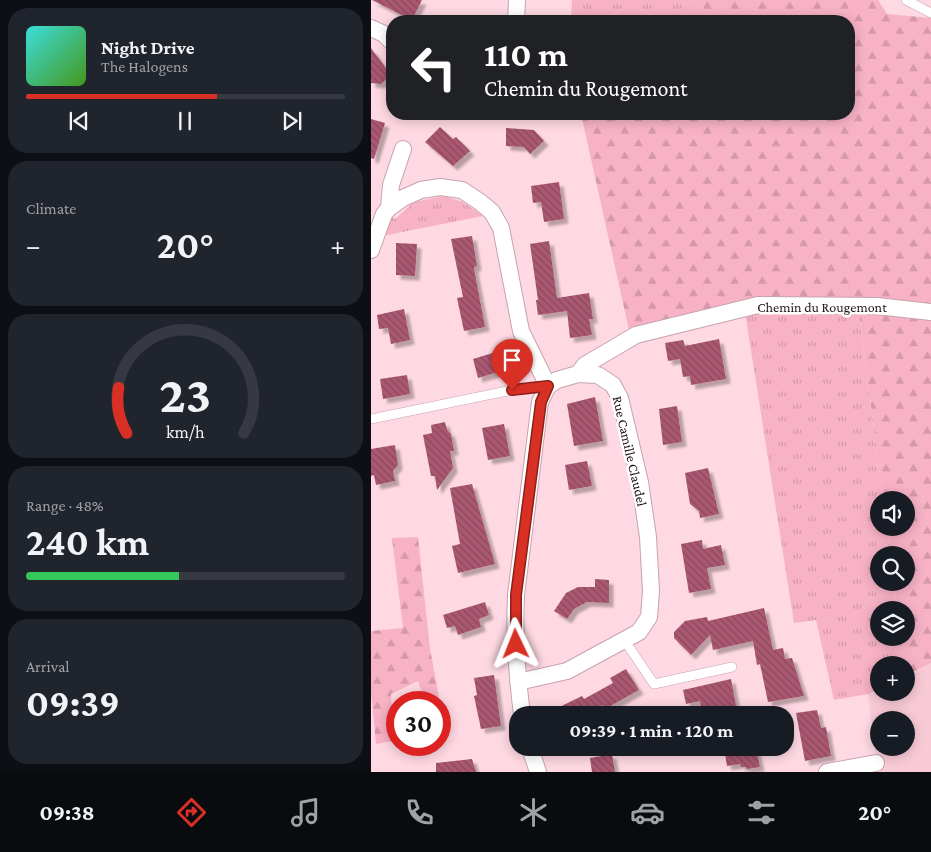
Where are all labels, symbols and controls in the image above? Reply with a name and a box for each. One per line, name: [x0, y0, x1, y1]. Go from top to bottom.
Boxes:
icon: left: [401, 35, 466, 100]
text: 110 m: [484, 35, 568, 74]
text: Night Drive: [101, 37, 194, 58]
text: The Halogens: [101, 58, 188, 75]
text: Chemin du Rougemont: [484, 76, 688, 101]
icon: previous: [65, 107, 93, 135]
icon: pause: [171, 107, 199, 135]
icon: next: [278, 107, 306, 135]
text: Climate: [26, 200, 76, 217]
text: 20°: [157, 224, 214, 266]
text: −: [26, 230, 41, 261]
text: +: [330, 230, 345, 261]
street label: Chemin du Rougemont: [757, 299, 887, 315]
pin: [491, 339, 533, 390]
icon: arrive: [498, 346, 526, 374]
text: 23: [160, 365, 211, 423]
street label: Rue Camille Claudel: [610, 394, 651, 508]
text: km/h: [166, 422, 205, 442]
map controls: [870, 491, 915, 756]
button: sound: [870, 491, 915, 536]
text: Range · 48%: [26, 497, 104, 514]
text: 240 km: [26, 521, 149, 563]
button: search: [870, 546, 915, 591]
button: layers: [870, 601, 915, 646]
position arrow: [489, 617, 541, 669]
button: +: [870, 656, 915, 701]
text: Arrival: [26, 658, 70, 675]
text: 09:39: [26, 682, 120, 724]
speed limit sign: 30: [386, 691, 451, 756]
button: −: [870, 711, 915, 756]
text: 09:39 · 1 min · 120 m: [570, 720, 733, 741]
icon: directions: [174, 795, 209, 830]
icon: music: [288, 795, 323, 830]
icon: phone: [402, 795, 437, 830]
icon: climate: [516, 795, 551, 830]
icon: car: [630, 795, 665, 830]
icon: filters: [744, 795, 779, 830]
text: 09:38: [40, 800, 95, 825]
text: 20°: [858, 800, 891, 825]

